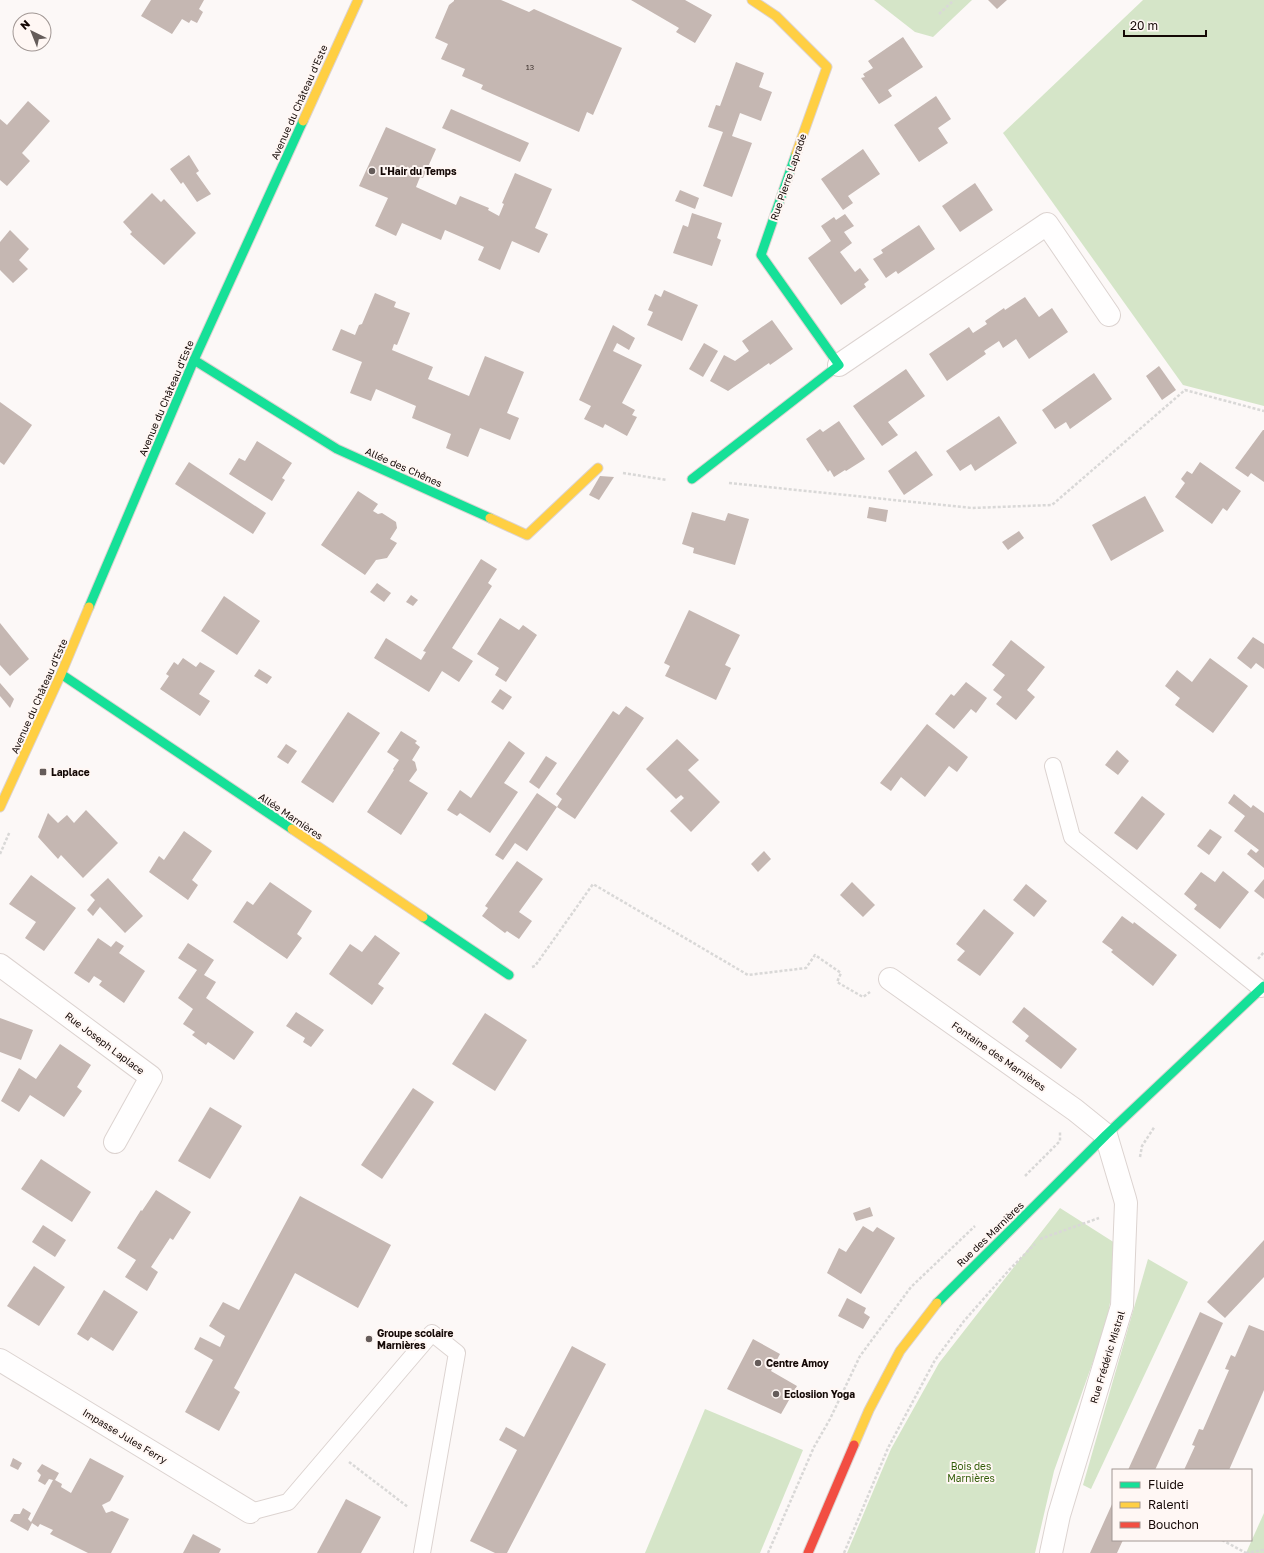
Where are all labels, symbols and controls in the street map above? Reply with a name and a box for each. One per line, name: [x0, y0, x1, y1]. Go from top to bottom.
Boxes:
north arrow: [12, 12, 52, 52]
scale bar: [1124, 12, 1206, 38]
text: N: [17, 17, 32, 32]
text: 20 m: [1130, 18, 1158, 33]
street label: Avenue du Château d'Este: [268, 42, 330, 161]
house number: 13: [526, 62, 535, 72]
street label: Rue Pierre Laprade: [768, 132, 809, 222]
place label: L'Hair du Temps: [380, 165, 457, 177]
marker: L'Hair du Temps: [367, 166, 377, 176]
street label: Avenue du Château d'Este: [136, 338, 196, 458]
street label: Allée des Chênes: [364, 445, 444, 489]
street label: Avenue du Château d'Este: [8, 636, 70, 755]
place label: Laplace: [51, 766, 90, 778]
marker: Laplace: [38, 767, 48, 777]
street label: Allée Marnières: [257, 790, 325, 842]
street label: Rue Joseph Laplace: [63, 1009, 147, 1077]
street label: Fontaine des Marnières: [950, 1019, 1048, 1093]
street label: Rue des Marnières: [954, 1199, 1026, 1269]
street label: Rue Frédéric Mistral: [1087, 1309, 1127, 1405]
place label: Groupe scolaire Marnières: [377, 1327, 454, 1351]
marker: Groupe scolaire Marnières: [364, 1334, 374, 1344]
place label: Centre Amoy: [766, 1357, 829, 1369]
marker: Centre Amoy: [753, 1358, 763, 1368]
place label: Eclosiion Yoga: [784, 1388, 855, 1400]
marker: Eclosiion Yoga: [771, 1389, 781, 1399]
street label: Impasse Jules Ferry: [81, 1406, 170, 1466]
park label: Bois des Marnières: [947, 1460, 995, 1484]
legend: [1112, 1469, 1252, 1541]
text: Fluide: [1148, 1477, 1184, 1492]
text: Ralenti: [1148, 1497, 1189, 1512]
text: Bouchon: [1148, 1517, 1199, 1532]

